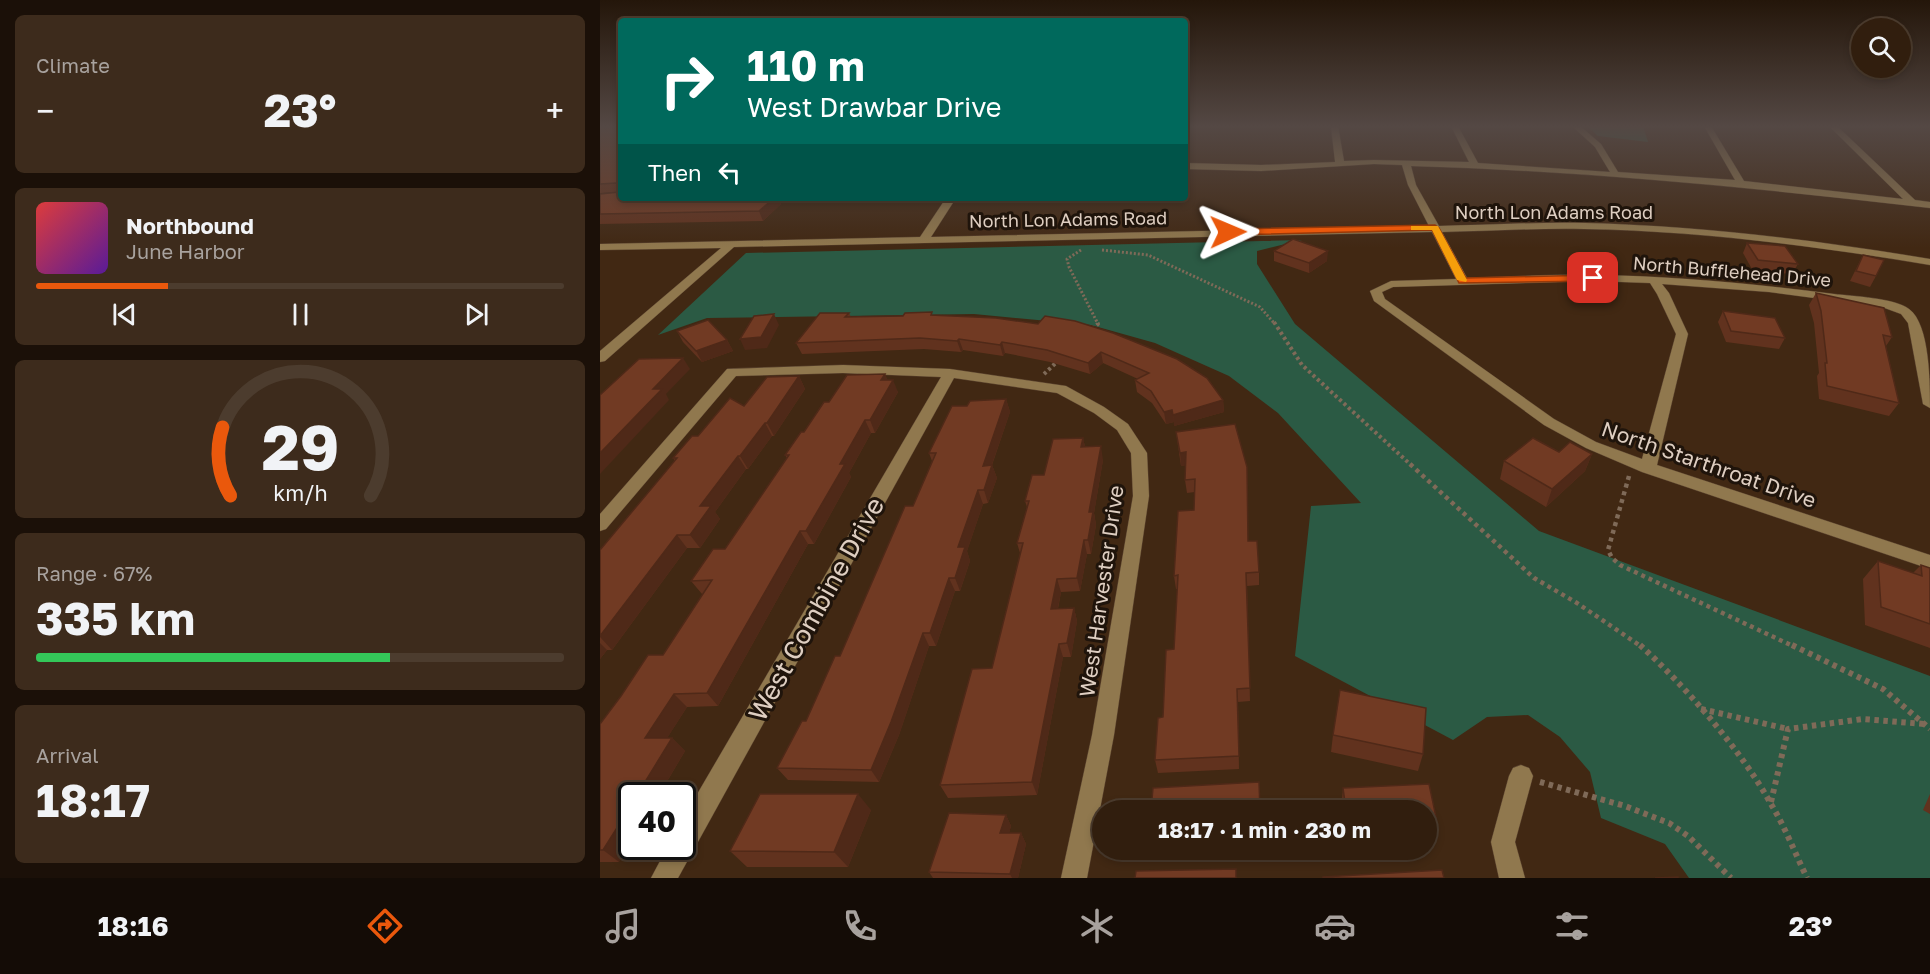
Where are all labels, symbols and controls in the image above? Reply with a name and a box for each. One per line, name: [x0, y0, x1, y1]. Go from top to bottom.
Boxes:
map controls: [1851, 18, 1911, 78]
button: search: [1851, 18, 1911, 78]
text: 110 m: [747, 40, 865, 90]
icon: right: [648, 42, 726, 120]
text: Climate: [36, 53, 110, 77]
text: 23°: [264, 83, 336, 137]
text: −: [36, 91, 54, 130]
text: +: [546, 91, 564, 130]
text: West Drawbar Drive: [747, 91, 1001, 123]
icon: left: [713, 156, 746, 189]
text: Then: [648, 159, 701, 186]
position arrow: [1196, 200, 1260, 264]
street label: North Lon Adams Road: [1455, 201, 1653, 223]
street label: North Lon Adams Road: [969, 206, 1167, 232]
text: Northbound: [126, 212, 254, 239]
text: June Harbor: [126, 239, 245, 263]
street label: North Bufflehead Drive: [1632, 251, 1832, 291]
pin: [1567, 252, 1618, 303]
icon: arrive: [1576, 261, 1609, 294]
icon: previous: [108, 298, 141, 331]
icon: pause: [284, 298, 317, 331]
icon: next: [460, 298, 493, 331]
text: 29: [261, 409, 339, 484]
street label: North Starthroat Drive: [1598, 415, 1820, 513]
text: km/h: [273, 480, 327, 506]
street label: West Harvester Drive: [1073, 483, 1129, 699]
street label: West Combine Drive: [742, 492, 890, 726]
text: Range · 67%: [36, 561, 152, 585]
text: 335 km: [36, 591, 195, 645]
text: Arrival: [36, 743, 99, 767]
text: 18:17: [36, 773, 150, 827]
speed limit sign: 40: [618, 782, 696, 860]
text: 18:17 · 1 min · 230 m: [1158, 816, 1371, 843]
icon: directions: [364, 905, 406, 947]
icon: music: [602, 905, 644, 947]
icon: phone: [839, 905, 881, 947]
icon: climate: [1076, 905, 1118, 947]
icon: car: [1314, 905, 1356, 947]
icon: filters: [1551, 905, 1593, 947]
text: 18:16: [98, 910, 169, 942]
text: 23°: [1789, 910, 1832, 942]

